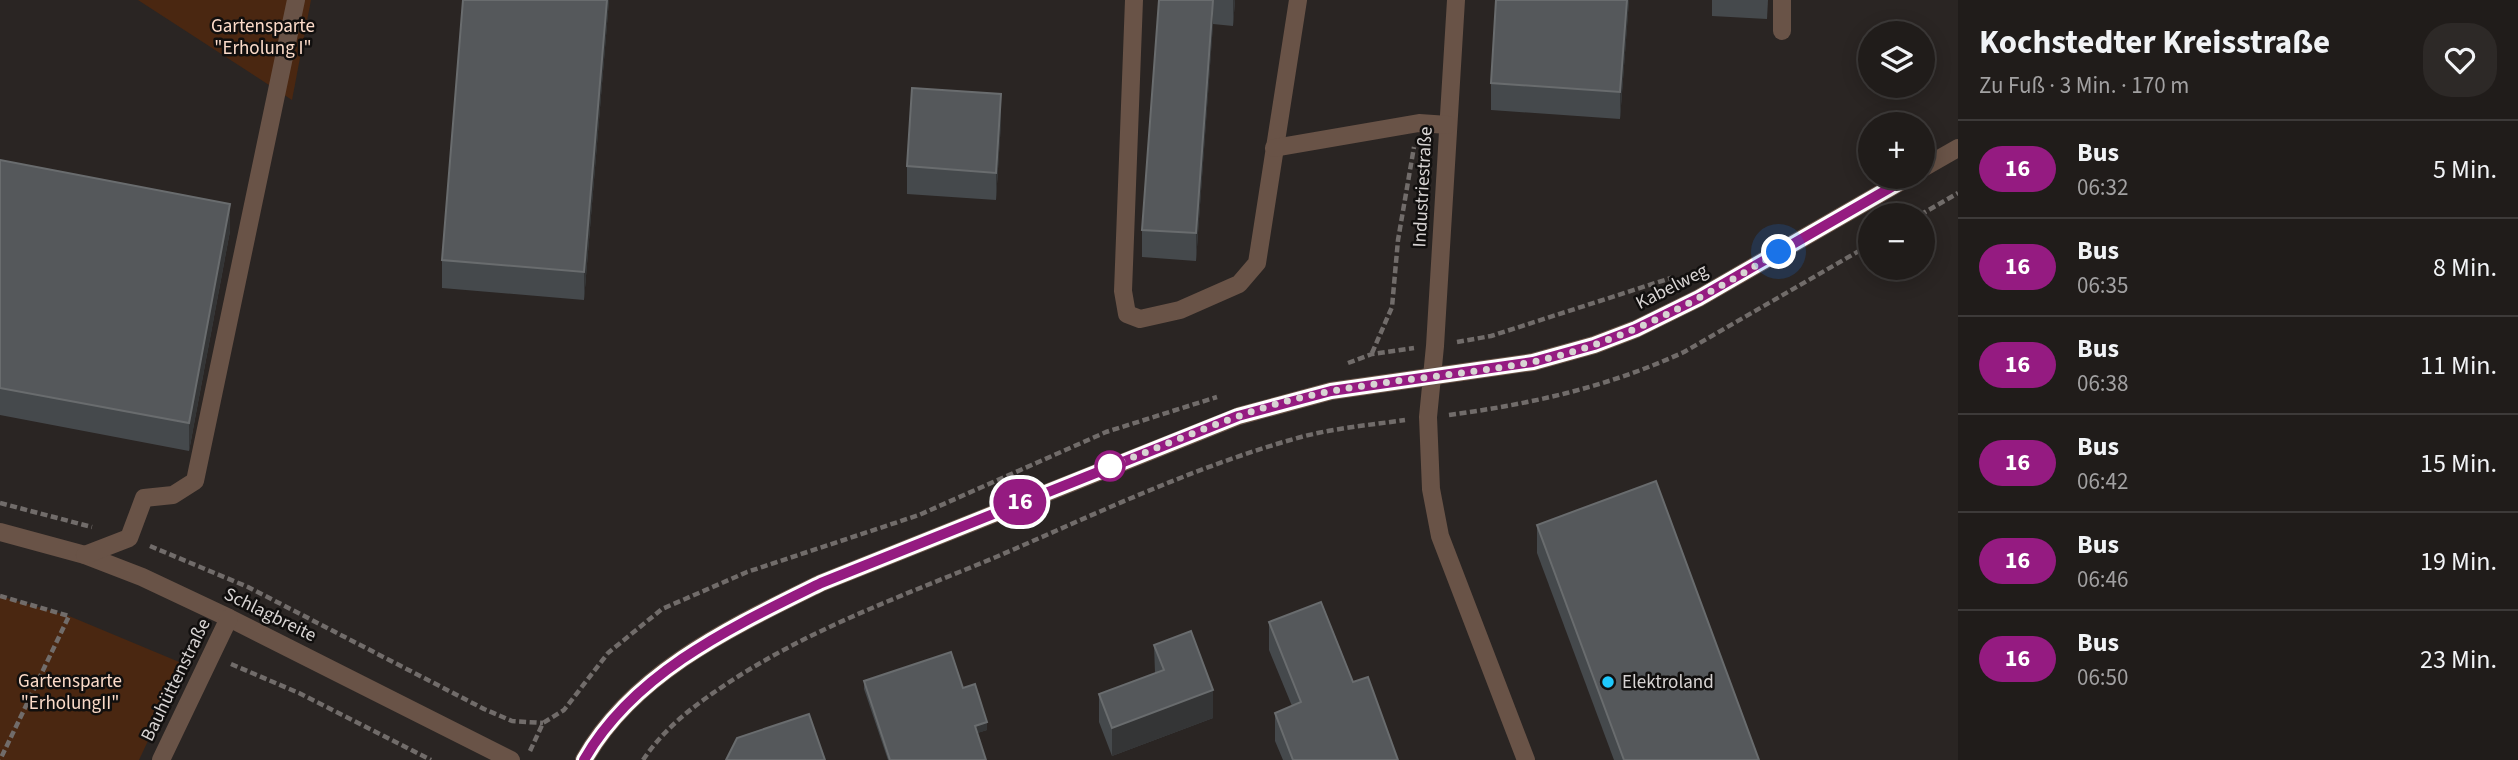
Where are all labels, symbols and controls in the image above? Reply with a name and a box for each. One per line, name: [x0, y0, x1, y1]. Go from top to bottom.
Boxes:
park label: Gartensparte "Erholung I": [211, 13, 315, 62]
text: Kochstedter Kreisstraße: [1979, 19, 2330, 66]
map controls: [1858, 21, 1935, 280]
button: layers: [1858, 21, 1935, 98]
button: heart: [2423, 23, 2497, 97]
text: Zu Fuß · 3 Min. · 170 m: [1979, 69, 2189, 102]
button: +: [1858, 112, 1935, 189]
street label: Industriestraße: [1406, 126, 1440, 248]
text: Bus: [2077, 134, 2119, 171]
text: 16: [2005, 151, 2030, 186]
text: 5 Min.: [2433, 151, 2497, 188]
text: 06:32: [2077, 171, 2128, 204]
button: −: [1858, 203, 1935, 280]
text: Bus: [2077, 232, 2119, 269]
your location: [1761, 234, 1796, 269]
text: 16: [2005, 249, 2030, 284]
text: 8 Min.: [2433, 249, 2497, 286]
street label: Kabelweg: [1631, 257, 1713, 317]
text: 06:35: [2077, 269, 2128, 302]
text: Bus: [2077, 330, 2119, 367]
text: 16: [2005, 347, 2030, 382]
text: 11 Min.: [2420, 347, 2497, 384]
text: 06:38: [2077, 367, 2128, 400]
text: Bus: [2077, 428, 2119, 465]
text: 16: [2005, 445, 2030, 480]
text: 15 Min.: [2420, 445, 2497, 482]
unlabelled marker: [1095, 451, 1125, 481]
text: 06:42: [2077, 465, 2128, 498]
line badge: 16: [988, 479, 1052, 525]
text: 16: [1007, 484, 1033, 519]
text: Bus: [2077, 526, 2119, 563]
text: 16: [2005, 543, 2030, 578]
text: 19 Min.: [2420, 543, 2497, 580]
text: 06:46: [2077, 563, 2128, 596]
street label: Schlagbreite: [219, 581, 321, 649]
street label: Bauhüttenstraße: [135, 614, 217, 746]
text: Bus: [2077, 624, 2119, 661]
text: 16: [2005, 641, 2030, 676]
text: 23 Min.: [2420, 641, 2497, 678]
text: 06:50: [2077, 661, 2128, 694]
park label: Gartensparte "ErholungII": [18, 668, 122, 717]
place label: Elektroland: [1622, 669, 1714, 696]
marker: Elektroland: [1600, 674, 1616, 690]

